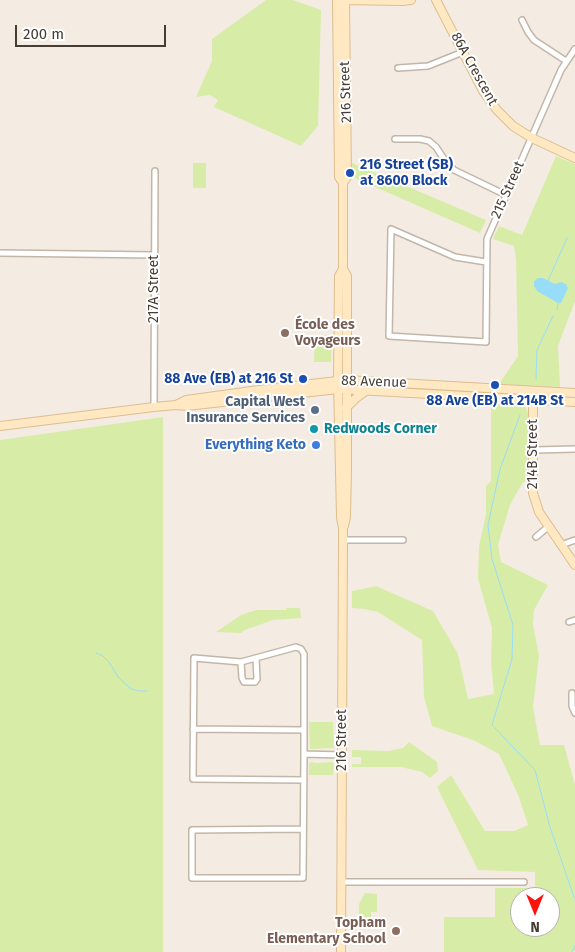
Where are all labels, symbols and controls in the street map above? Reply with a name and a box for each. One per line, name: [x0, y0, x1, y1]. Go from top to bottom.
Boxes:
scale bar: [18, 15, 169, 47]
text: 200 m: [23, 25, 64, 43]
street label: 86A Crescent: [447, 30, 501, 108]
street label: 216 Street: [337, 61, 355, 123]
place label: 216 Street (SB) at 8600 Block: [360, 157, 453, 190]
street label: 215 Street: [488, 159, 528, 221]
marker: 216 Street (SB) at 8600 Block: [344, 167, 356, 179]
street label: 217A Street: [146, 255, 162, 323]
place label: École des Voyageurs: [295, 317, 361, 350]
marker: École des Voyageurs: [279, 327, 291, 339]
place label: 88 Ave (EB) at 216 St: [164, 371, 293, 387]
street label: 88 Avenue: [341, 372, 407, 392]
marker: 88 Ave (EB) at 216 St: [297, 373, 309, 385]
marker: 88 Ave (EB) at 214B St: [489, 379, 501, 391]
place label: 88 Ave (EB) at 214B St: [426, 393, 564, 409]
place label: Capital West Insurance Services: [186, 394, 305, 427]
marker: Capital West Insurance Services: [309, 404, 321, 416]
street label: 214B Street: [525, 419, 541, 489]
place label: Redwoods Corner: [324, 421, 437, 437]
marker: Redwoods Corner: [308, 423, 320, 435]
place label: Everything Keto: [205, 437, 306, 453]
marker: Everything Keto: [310, 439, 322, 451]
street label: 216 Street: [334, 709, 350, 771]
north arrow: [510, 887, 560, 937]
place label: Topham Elementary School: [267, 915, 386, 948]
text: N: [530, 918, 540, 935]
marker: Topham Elementary School: [390, 925, 402, 937]

